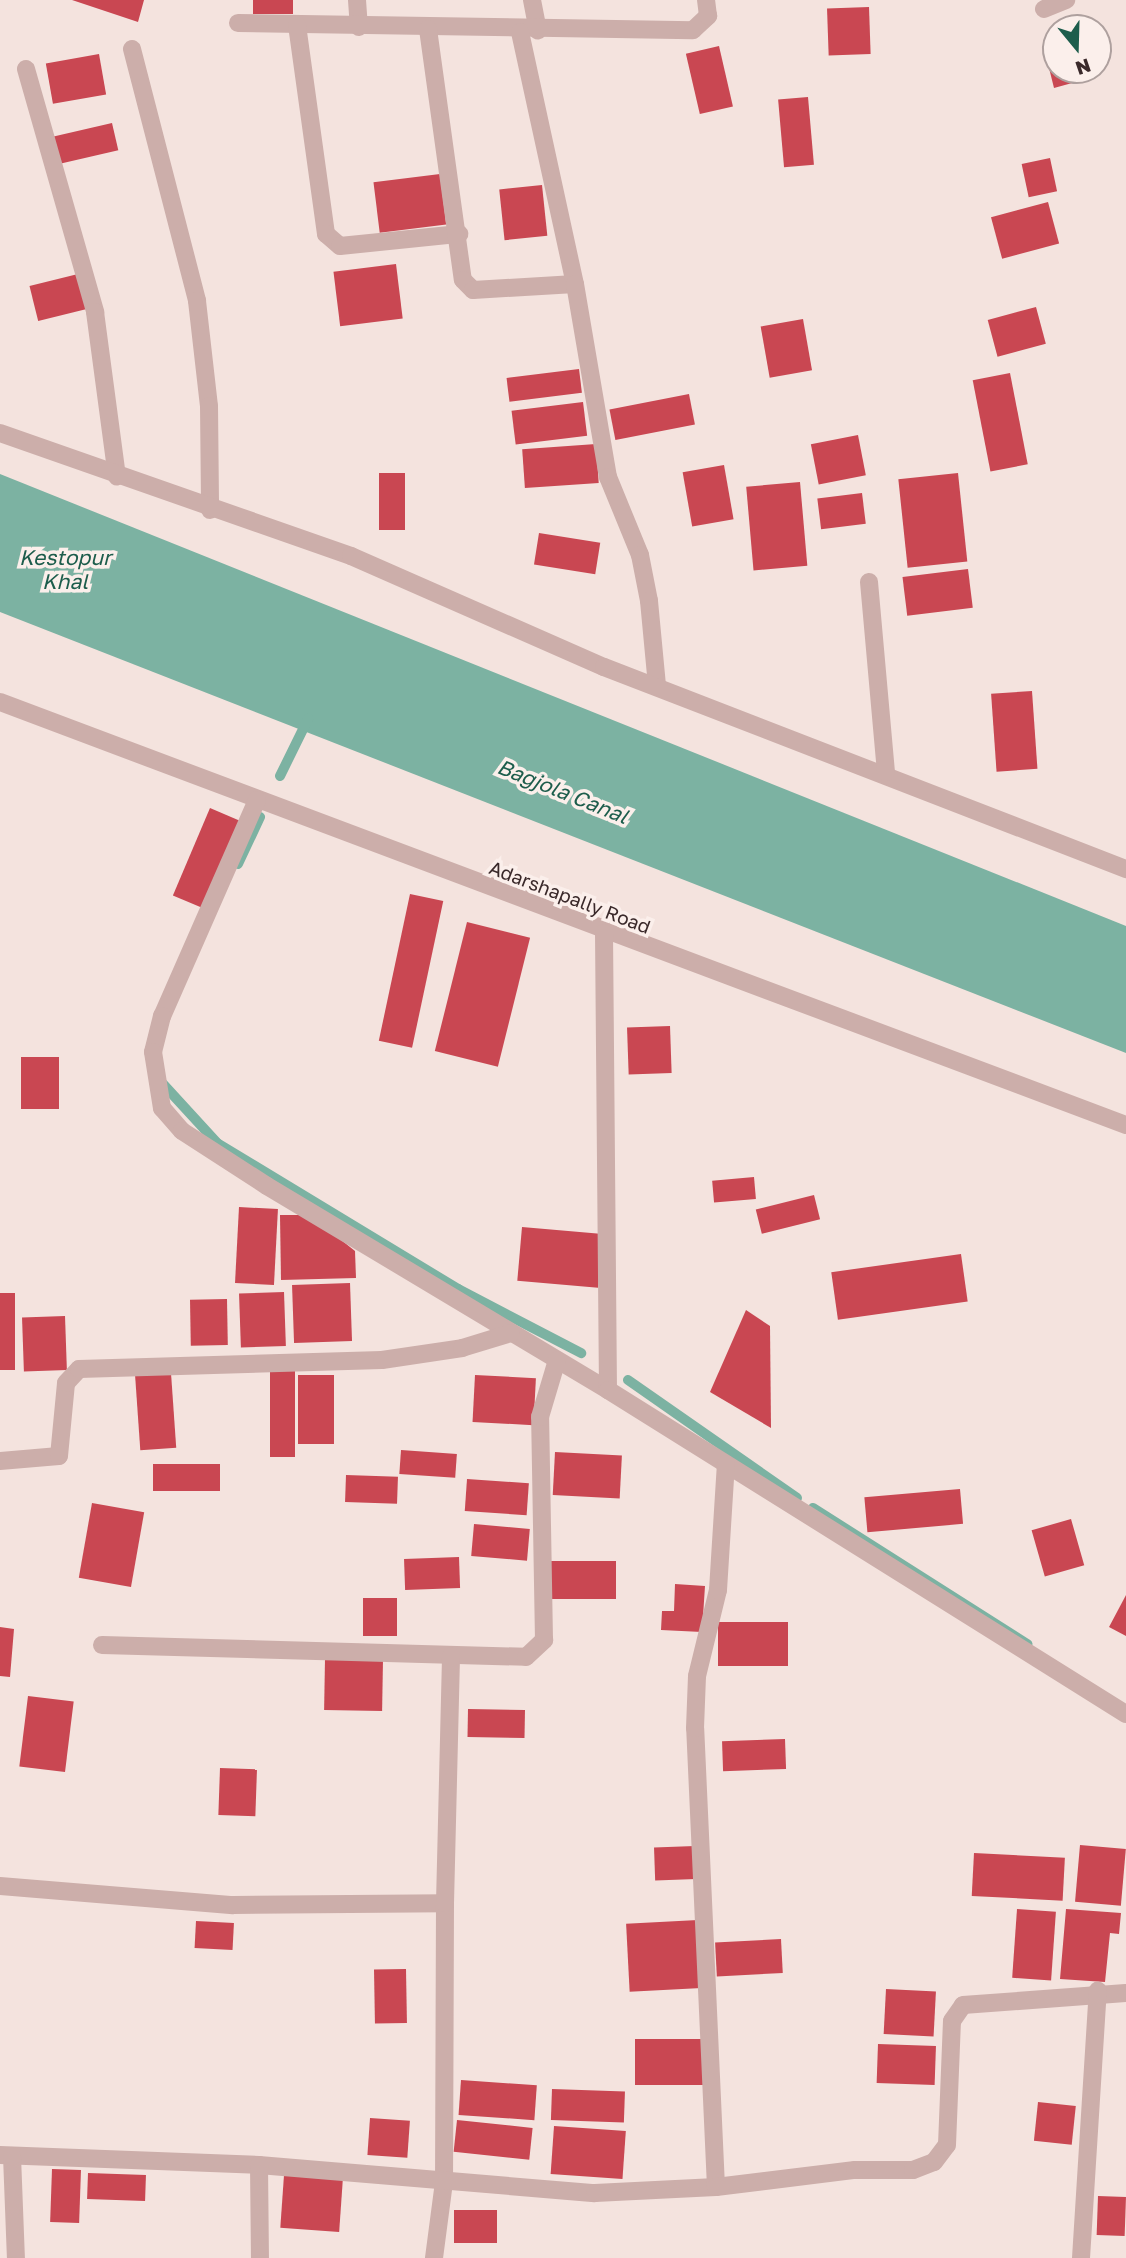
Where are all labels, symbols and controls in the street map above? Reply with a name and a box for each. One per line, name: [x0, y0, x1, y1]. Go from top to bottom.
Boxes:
north arrow: [1042, 14, 1112, 84]
text: N: [1073, 54, 1094, 81]
water label: Kestopur Khal: [19, 544, 111, 594]
water label: Bagjola Canal: [494, 753, 632, 829]
street label: Adarshapally Road: [486, 856, 654, 938]

